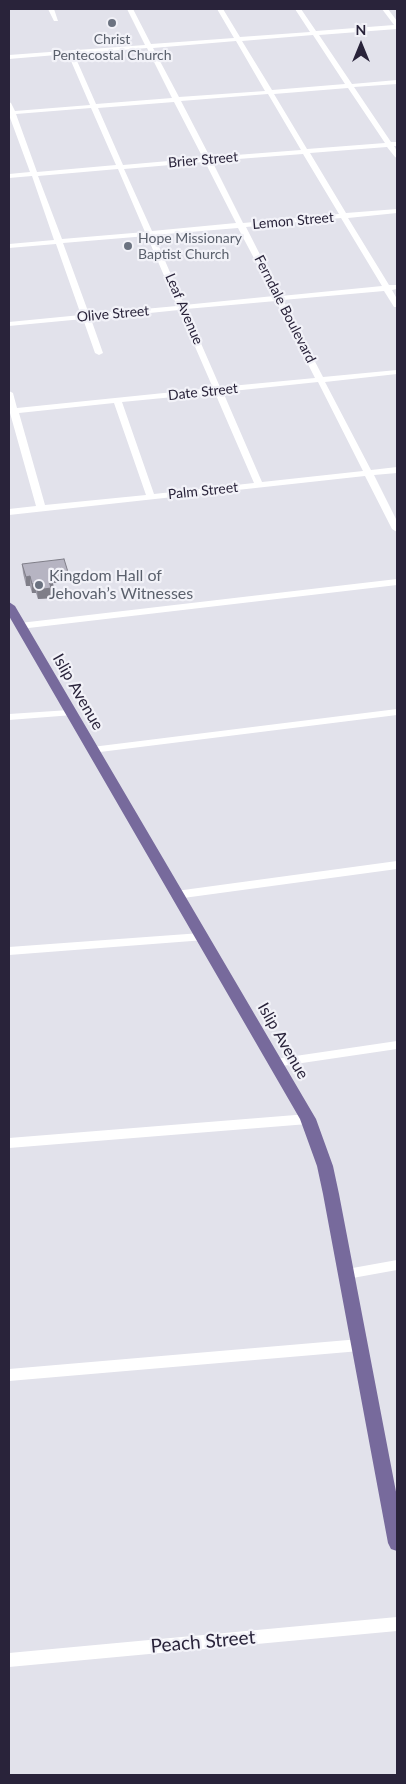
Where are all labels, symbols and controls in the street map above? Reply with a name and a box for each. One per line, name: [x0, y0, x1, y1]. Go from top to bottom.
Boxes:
marker: Christ Pentecostal Church: [106, 17, 118, 29]
north arrow: [336, 20, 386, 70]
text: N: [356, 21, 366, 38]
place label: Christ Pentecostal Church: [52, 31, 172, 64]
street label: Brier Street: [167, 149, 239, 171]
street label: Lemon Street: [252, 209, 334, 233]
place label: Hope Missionary Baptist Church: [138, 230, 242, 262]
marker: Hope Missionary Baptist Church: [122, 240, 134, 252]
street label: Ferndale Boulevard: [251, 252, 319, 366]
street label: Leaf Avenue: [161, 271, 207, 347]
street label: Olive Street: [76, 302, 150, 326]
street label: Date Street: [167, 380, 239, 404]
street label: Palm Street: [167, 479, 239, 503]
place label: Kingdom Hall of Jehovah’s Witnesses: [49, 566, 193, 604]
marker: Kingdom Hall of Jehovah’s Witnesses: [33, 579, 45, 591]
street label: Islip Avenue: [48, 650, 108, 734]
street label: Islip Avenue: [253, 999, 313, 1083]
street label: Peach Street: [150, 1626, 256, 1658]

